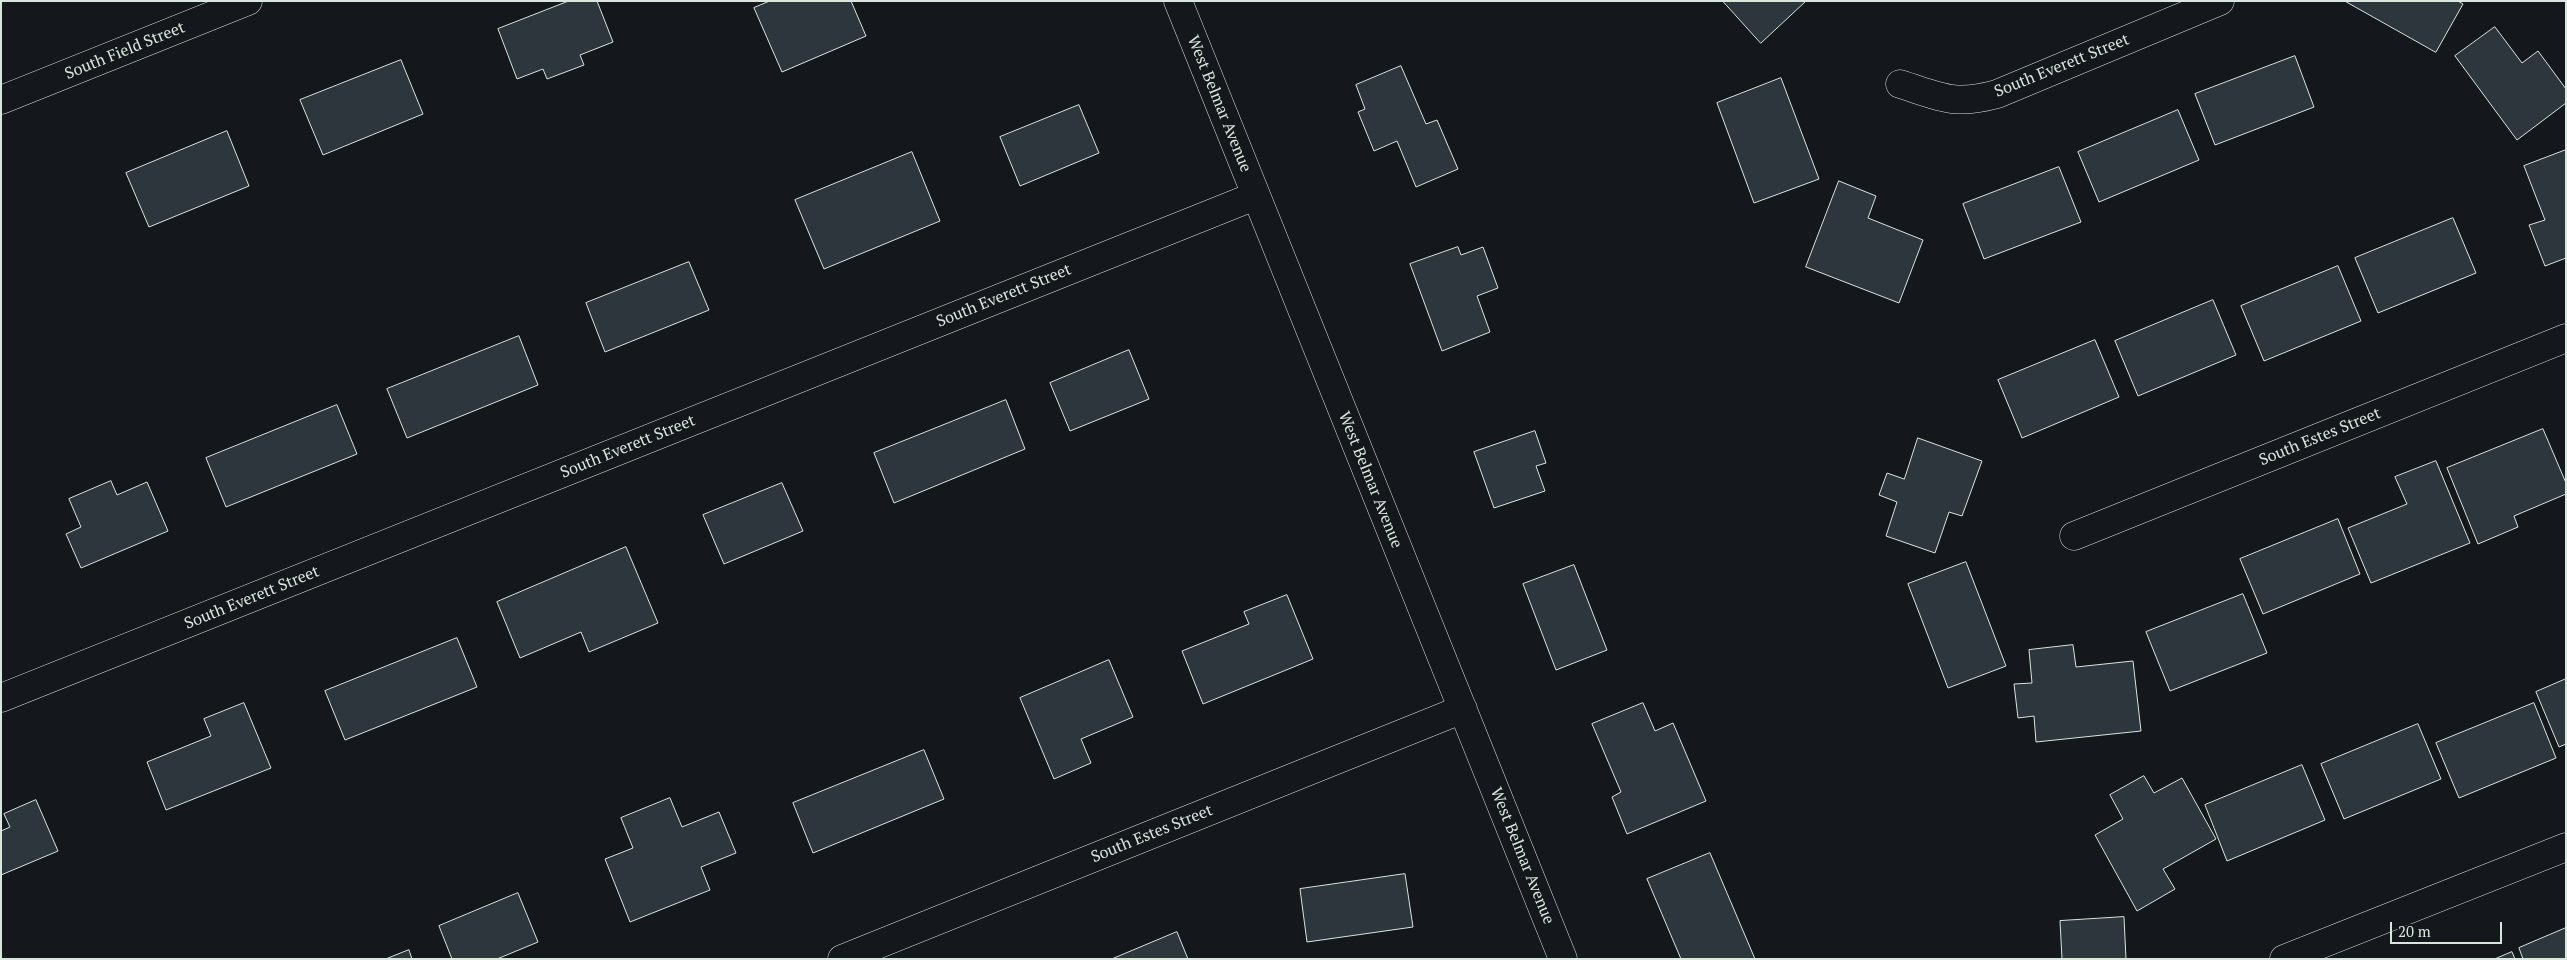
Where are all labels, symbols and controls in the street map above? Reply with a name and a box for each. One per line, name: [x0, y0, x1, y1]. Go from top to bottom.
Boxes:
street label: South Field Street: [62, 18, 188, 84]
street label: South Everett Street: [1992, 30, 2132, 102]
street label: West Belmar Avenue: [1183, 33, 1255, 175]
street label: South Everett Street: [934, 260, 1074, 332]
street label: South Estes Street: [2256, 404, 2384, 470]
street label: West Belmar Avenue: [1334, 409, 1406, 551]
street label: South Everett Street: [558, 411, 698, 483]
street label: South Everett Street: [182, 562, 322, 634]
street label: West Belmar Avenue: [1486, 785, 1558, 927]
street label: South Estes Street: [1088, 801, 1216, 867]
scale bar: [2392, 912, 2504, 944]
text: 20 m: [2398, 921, 2431, 941]

